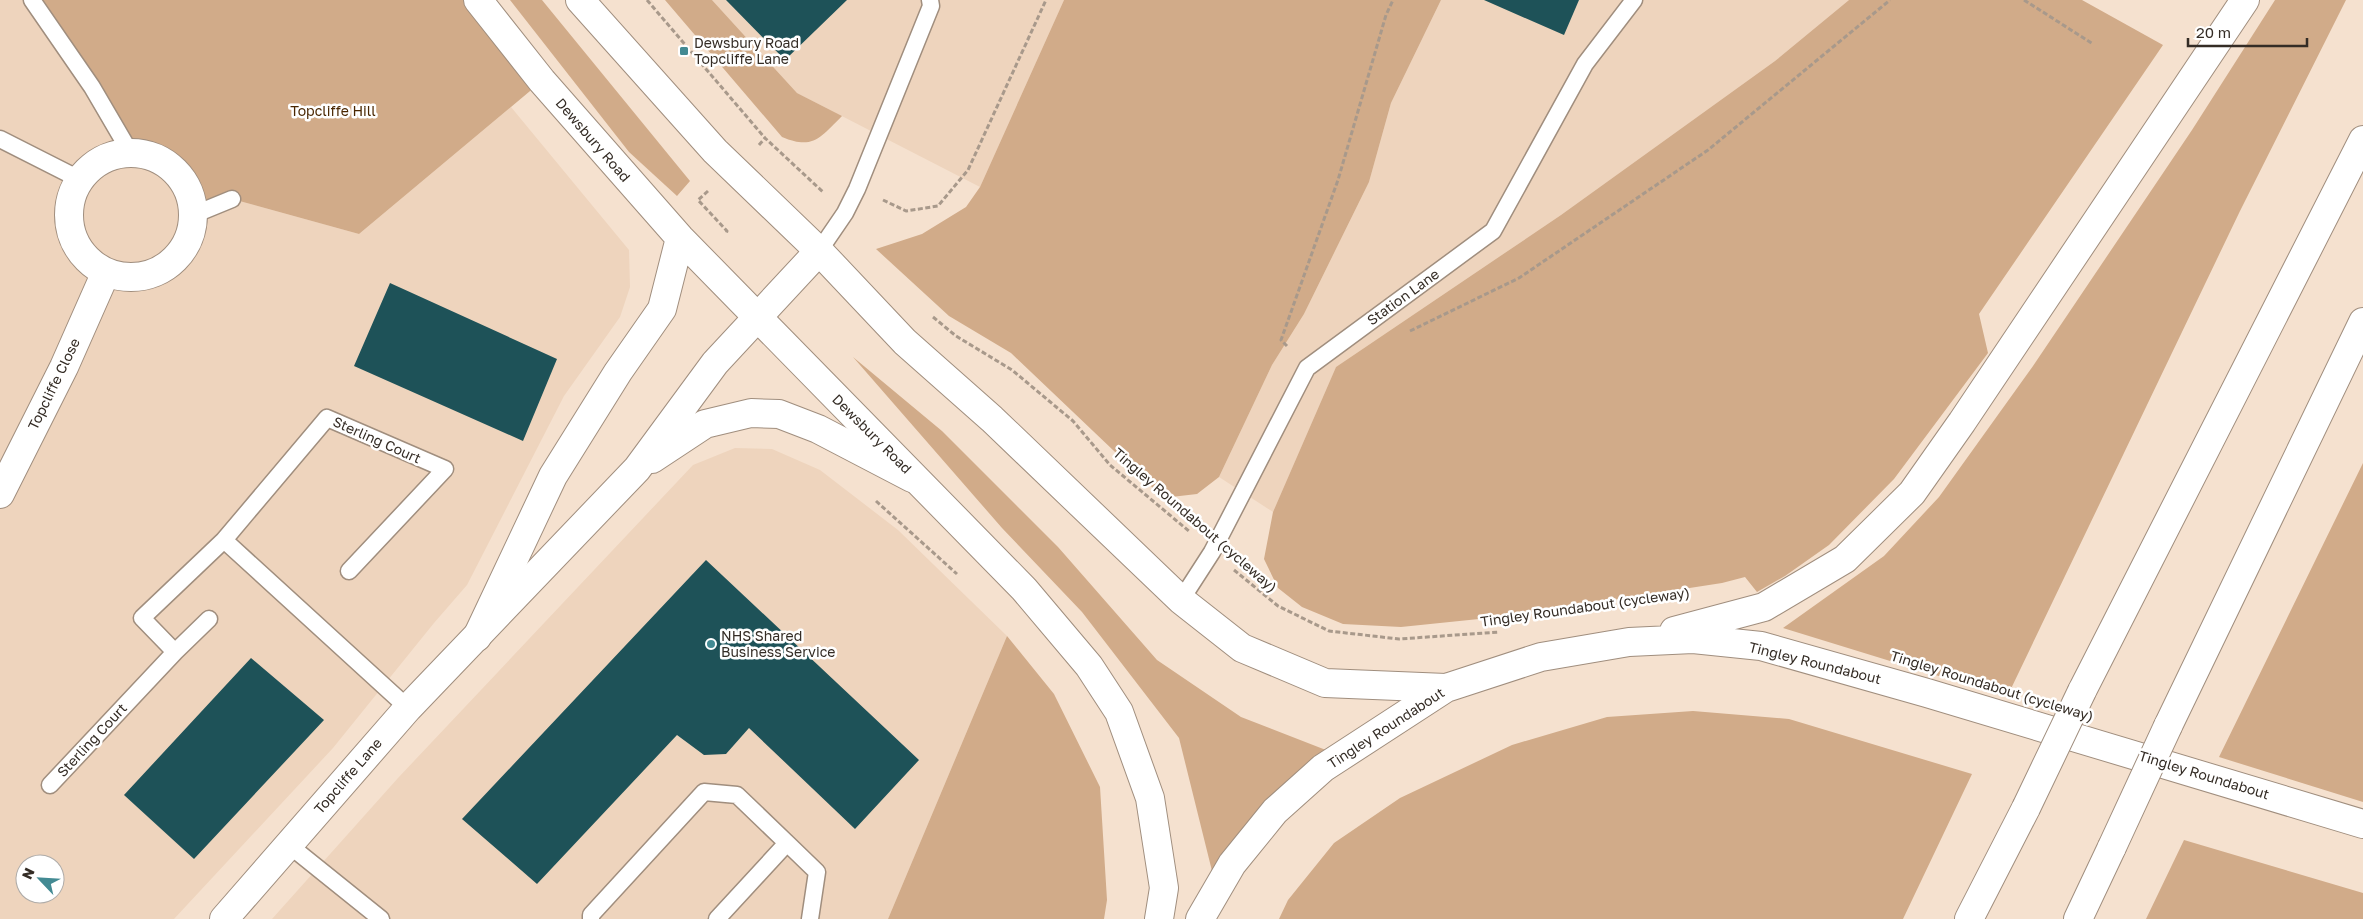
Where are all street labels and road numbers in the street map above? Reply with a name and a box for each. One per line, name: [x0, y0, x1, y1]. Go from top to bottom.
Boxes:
street label: Dewsbury Road: [552, 94, 634, 185]
street label: Station Lane: [1363, 265, 1442, 328]
street label: Topcliffe Close: [24, 335, 83, 432]
street label: Dewsbury Road: [829, 390, 916, 477]
street label: Sterling Court: [331, 413, 424, 467]
street label: Tingley Roundabout (cycleway): [1110, 444, 1281, 595]
street label: Tingley Roundabout (cycleway): [1479, 583, 1691, 630]
street label: Tingley Roundabout: [1747, 638, 1883, 687]
street label: Tingley Roundabout (cycleway): [1889, 647, 2096, 725]
street label: Tingley Roundabout: [1324, 684, 1447, 772]
street label: Sterling Court: [53, 699, 130, 780]
street label: Topcliffe Lane: [310, 734, 385, 817]
street label: Tingley Roundabout: [2137, 747, 2271, 802]

